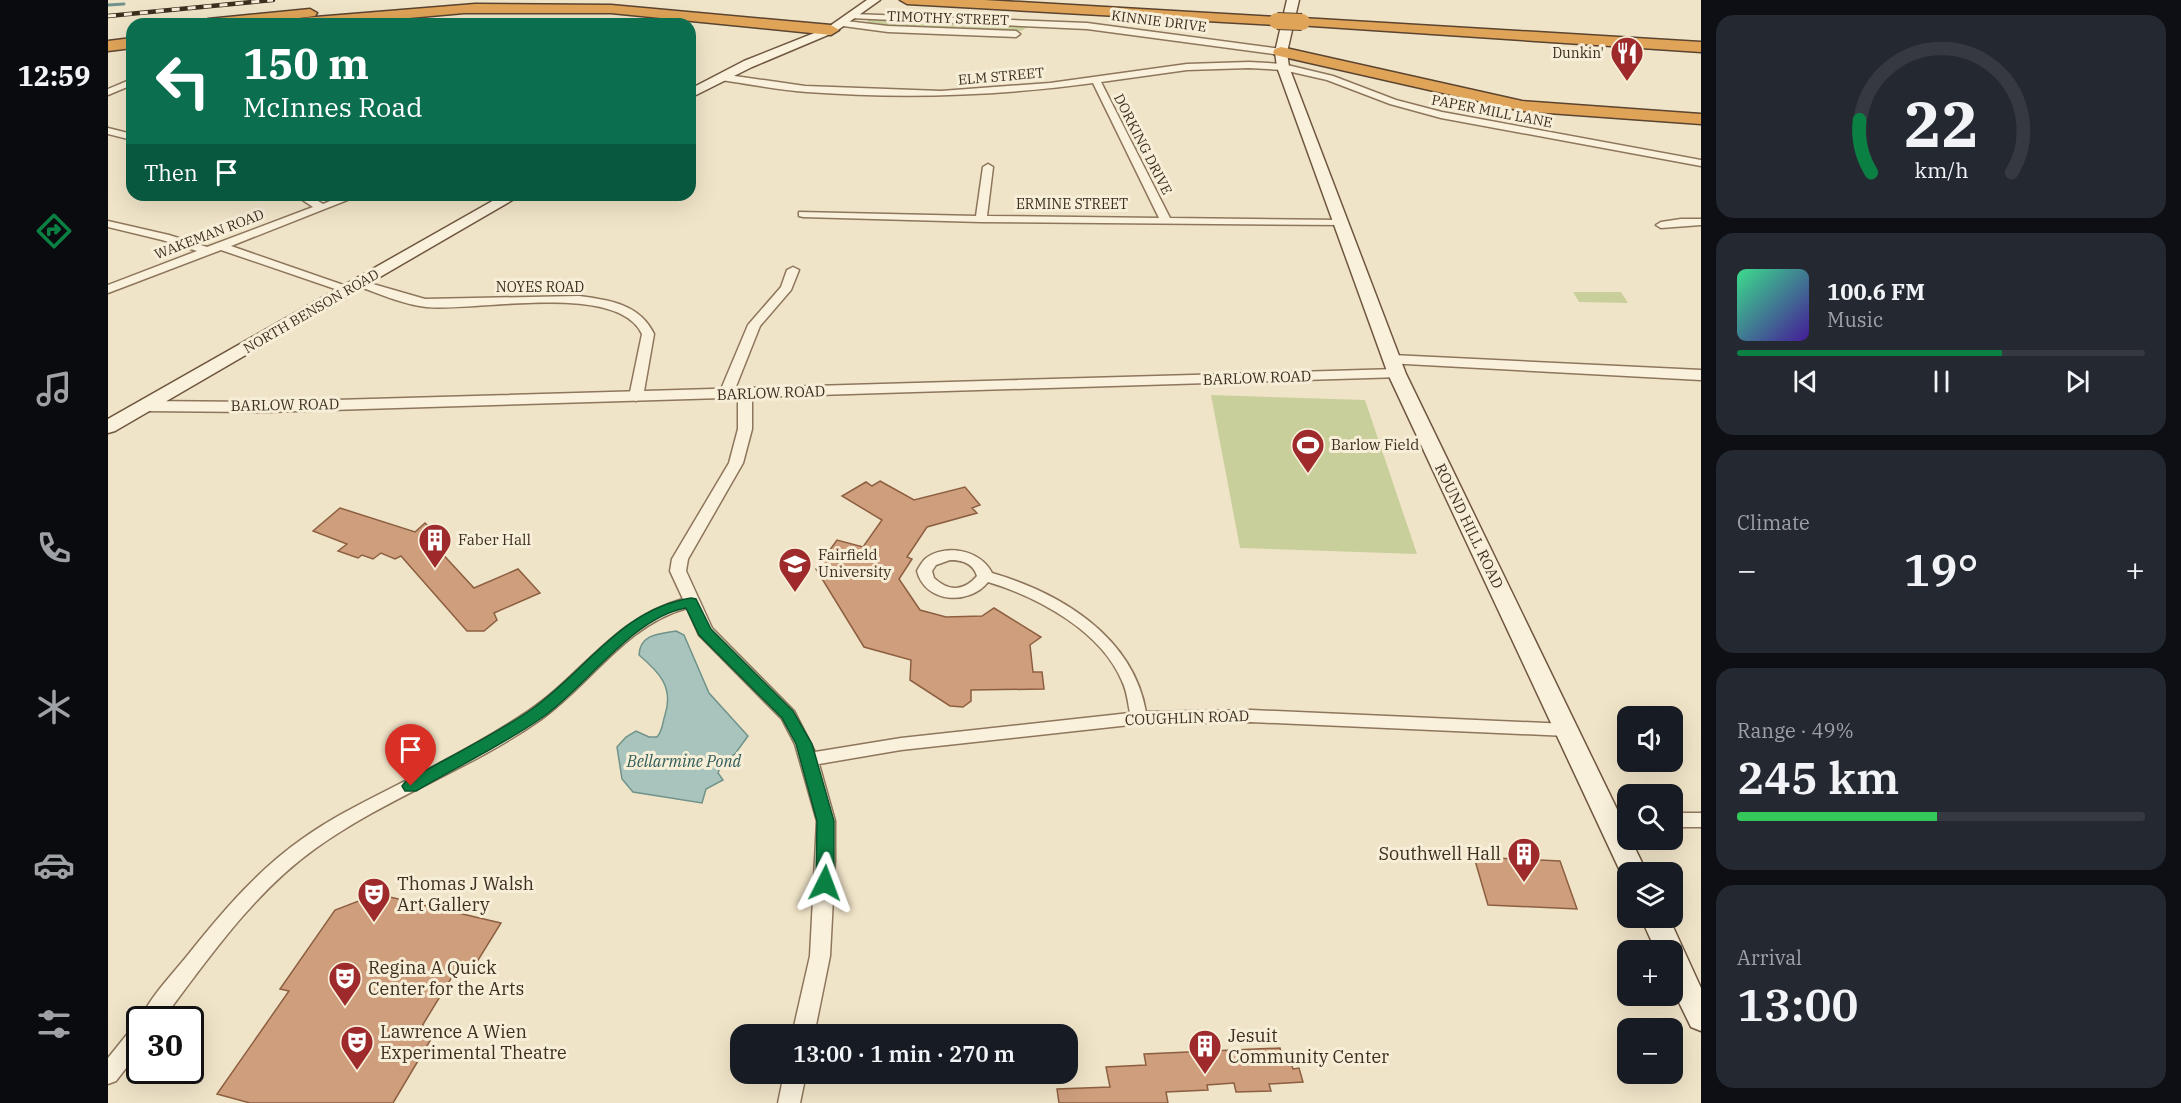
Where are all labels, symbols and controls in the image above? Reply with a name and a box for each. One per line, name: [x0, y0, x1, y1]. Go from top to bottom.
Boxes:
street label: KINNIE DRIVE: [1110, 6, 1208, 36]
street label: TIMOTHY STREET: [887, 7, 1009, 29]
restaurant icon: Dunkin': [1609, 35, 1645, 82]
text: 150 m: [243, 36, 369, 91]
icon: left: [144, 42, 222, 120]
place label: Dunkin': [1552, 44, 1604, 62]
text: 12:59: [18, 58, 90, 93]
street label: ELM STREET: [957, 63, 1045, 89]
text: 22: [1904, 83, 1978, 164]
text: McInnes Road: [243, 89, 423, 124]
street label: PAPER MILL LANE: [1430, 90, 1554, 132]
street label: DORKING DRIVE: [1110, 91, 1176, 197]
icon: arrive: [210, 156, 243, 189]
text: km/h: [1914, 157, 1968, 185]
text: Then: [144, 158, 198, 187]
street label: ERMINE STREET: [1016, 195, 1128, 213]
street label: WAKEMAN ROAD: [152, 205, 266, 263]
icon: directions: [33, 210, 75, 252]
street label: NORTH BENSON ROAD: [240, 265, 382, 357]
text: 100.6 FM: [1827, 277, 1925, 306]
street label: NOYES ROAD: [496, 278, 584, 296]
text: Music: [1827, 306, 1883, 333]
icon: previous: [1789, 365, 1822, 398]
icon: pause: [1925, 365, 1958, 398]
icon: next: [2061, 365, 2094, 398]
street label: BARLOW ROAD: [1202, 366, 1312, 389]
icon: music: [33, 368, 75, 410]
street label: BARLOW ROAD: [716, 381, 826, 404]
street label: BARLOW ROAD: [231, 394, 339, 415]
sports icon: Barlow Field: [1290, 427, 1326, 474]
place label: Barlow Field: [1331, 435, 1419, 454]
street label: ROUND HILL ROAD: [1431, 460, 1508, 591]
text: Climate: [1737, 509, 1810, 536]
building icon: Faber Hall: [417, 522, 453, 569]
icon: phone: [33, 527, 75, 569]
place label: Faber Hall: [458, 530, 531, 549]
text: 19°: [1903, 540, 1979, 598]
place label: Fairfield University: [818, 545, 891, 581]
school or university icon: Fairfield University: [777, 546, 813, 593]
text: −: [1737, 548, 1757, 591]
text: +: [2125, 548, 2145, 591]
icon: climate: [33, 686, 75, 728]
street label: COUGHLIN ROAD: [1125, 706, 1249, 729]
map controls: [1617, 706, 1683, 1084]
button: sound: [1617, 706, 1683, 772]
text: Range · 49%: [1737, 717, 1854, 744]
pin: [385, 724, 436, 786]
icon: arrive: [394, 733, 427, 766]
text: 245 km: [1737, 748, 1899, 806]
water label: Bellarmine Pond: [626, 751, 742, 771]
button: search: [1617, 784, 1683, 850]
building icon: Southwell Hall: [1506, 836, 1542, 883]
place label: Southwell Hall: [1378, 842, 1501, 865]
icon: car: [33, 844, 75, 886]
position arrow: [793, 851, 857, 915]
button: layers: [1617, 862, 1683, 928]
place label: Thomas J Walsh Art Gallery: [397, 872, 534, 916]
theatre icon: Thomas J Walsh Art Gallery: [356, 876, 392, 923]
button: +: [1617, 940, 1683, 1006]
text: Arrival: [1737, 944, 1802, 971]
place label: Regina A Quick Center for the Arts: [368, 956, 524, 1000]
theatre icon: Regina A Quick Center for the Arts: [327, 960, 363, 1007]
text: 13:00: [1737, 975, 1858, 1033]
icon: filters: [33, 1003, 75, 1045]
speed limit sign: 30: [126, 1006, 204, 1084]
button: −: [1617, 1018, 1683, 1084]
place label: Lawrence A Wien Experimental Theatre: [380, 1020, 567, 1064]
theatre icon: Lawrence A Wien Experimental Theatre: [339, 1024, 375, 1071]
place label: Jesuit Community Center: [1228, 1024, 1389, 1068]
building icon: Jesuit Community Center: [1187, 1028, 1223, 1075]
text: 13:00 · 1 min · 270 m: [793, 1039, 1015, 1068]

